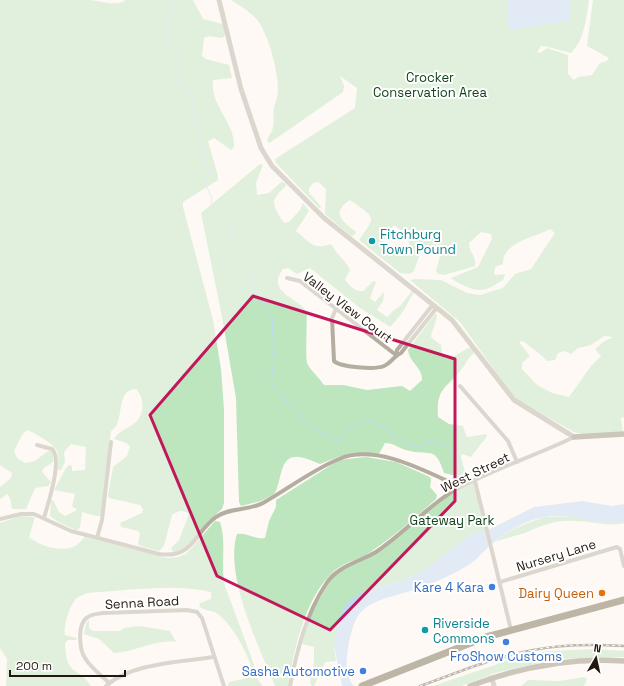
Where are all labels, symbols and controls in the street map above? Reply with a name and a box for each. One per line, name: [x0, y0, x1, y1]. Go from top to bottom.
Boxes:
park label: Crocker Conservation Area: [373, 69, 488, 101]
place label: Fitchburg Town Pound: [380, 226, 456, 258]
marker: Fitchburg Town Pound: [367, 236, 377, 246]
street label: Valley View Court: [299, 268, 396, 347]
street label: West Street: [438, 448, 513, 496]
park label: Gateway Park: [410, 512, 494, 529]
street label: Nursery Lane: [514, 535, 598, 576]
place label: Kare 4 Kara: [414, 579, 485, 596]
marker: Kare 4 Kara: [487, 582, 497, 592]
place label: Dairy Queen: [519, 585, 594, 602]
marker: Dairy Queen: [597, 588, 607, 598]
street label: Senna Road: [104, 592, 180, 613]
place label: Riverside Commons: [433, 615, 495, 647]
marker: Riverside Commons: [420, 625, 430, 635]
marker: FroShow Customs: [501, 637, 511, 647]
north arrow: [576, 638, 616, 678]
text: N: [593, 641, 602, 656]
place label: FroShow Customs: [450, 648, 562, 665]
scale bar: [10, 652, 125, 678]
text: 200 m: [16, 658, 52, 674]
place label: Sasha Automotive: [242, 663, 355, 680]
marker: Sasha Automotive: [358, 666, 368, 676]

